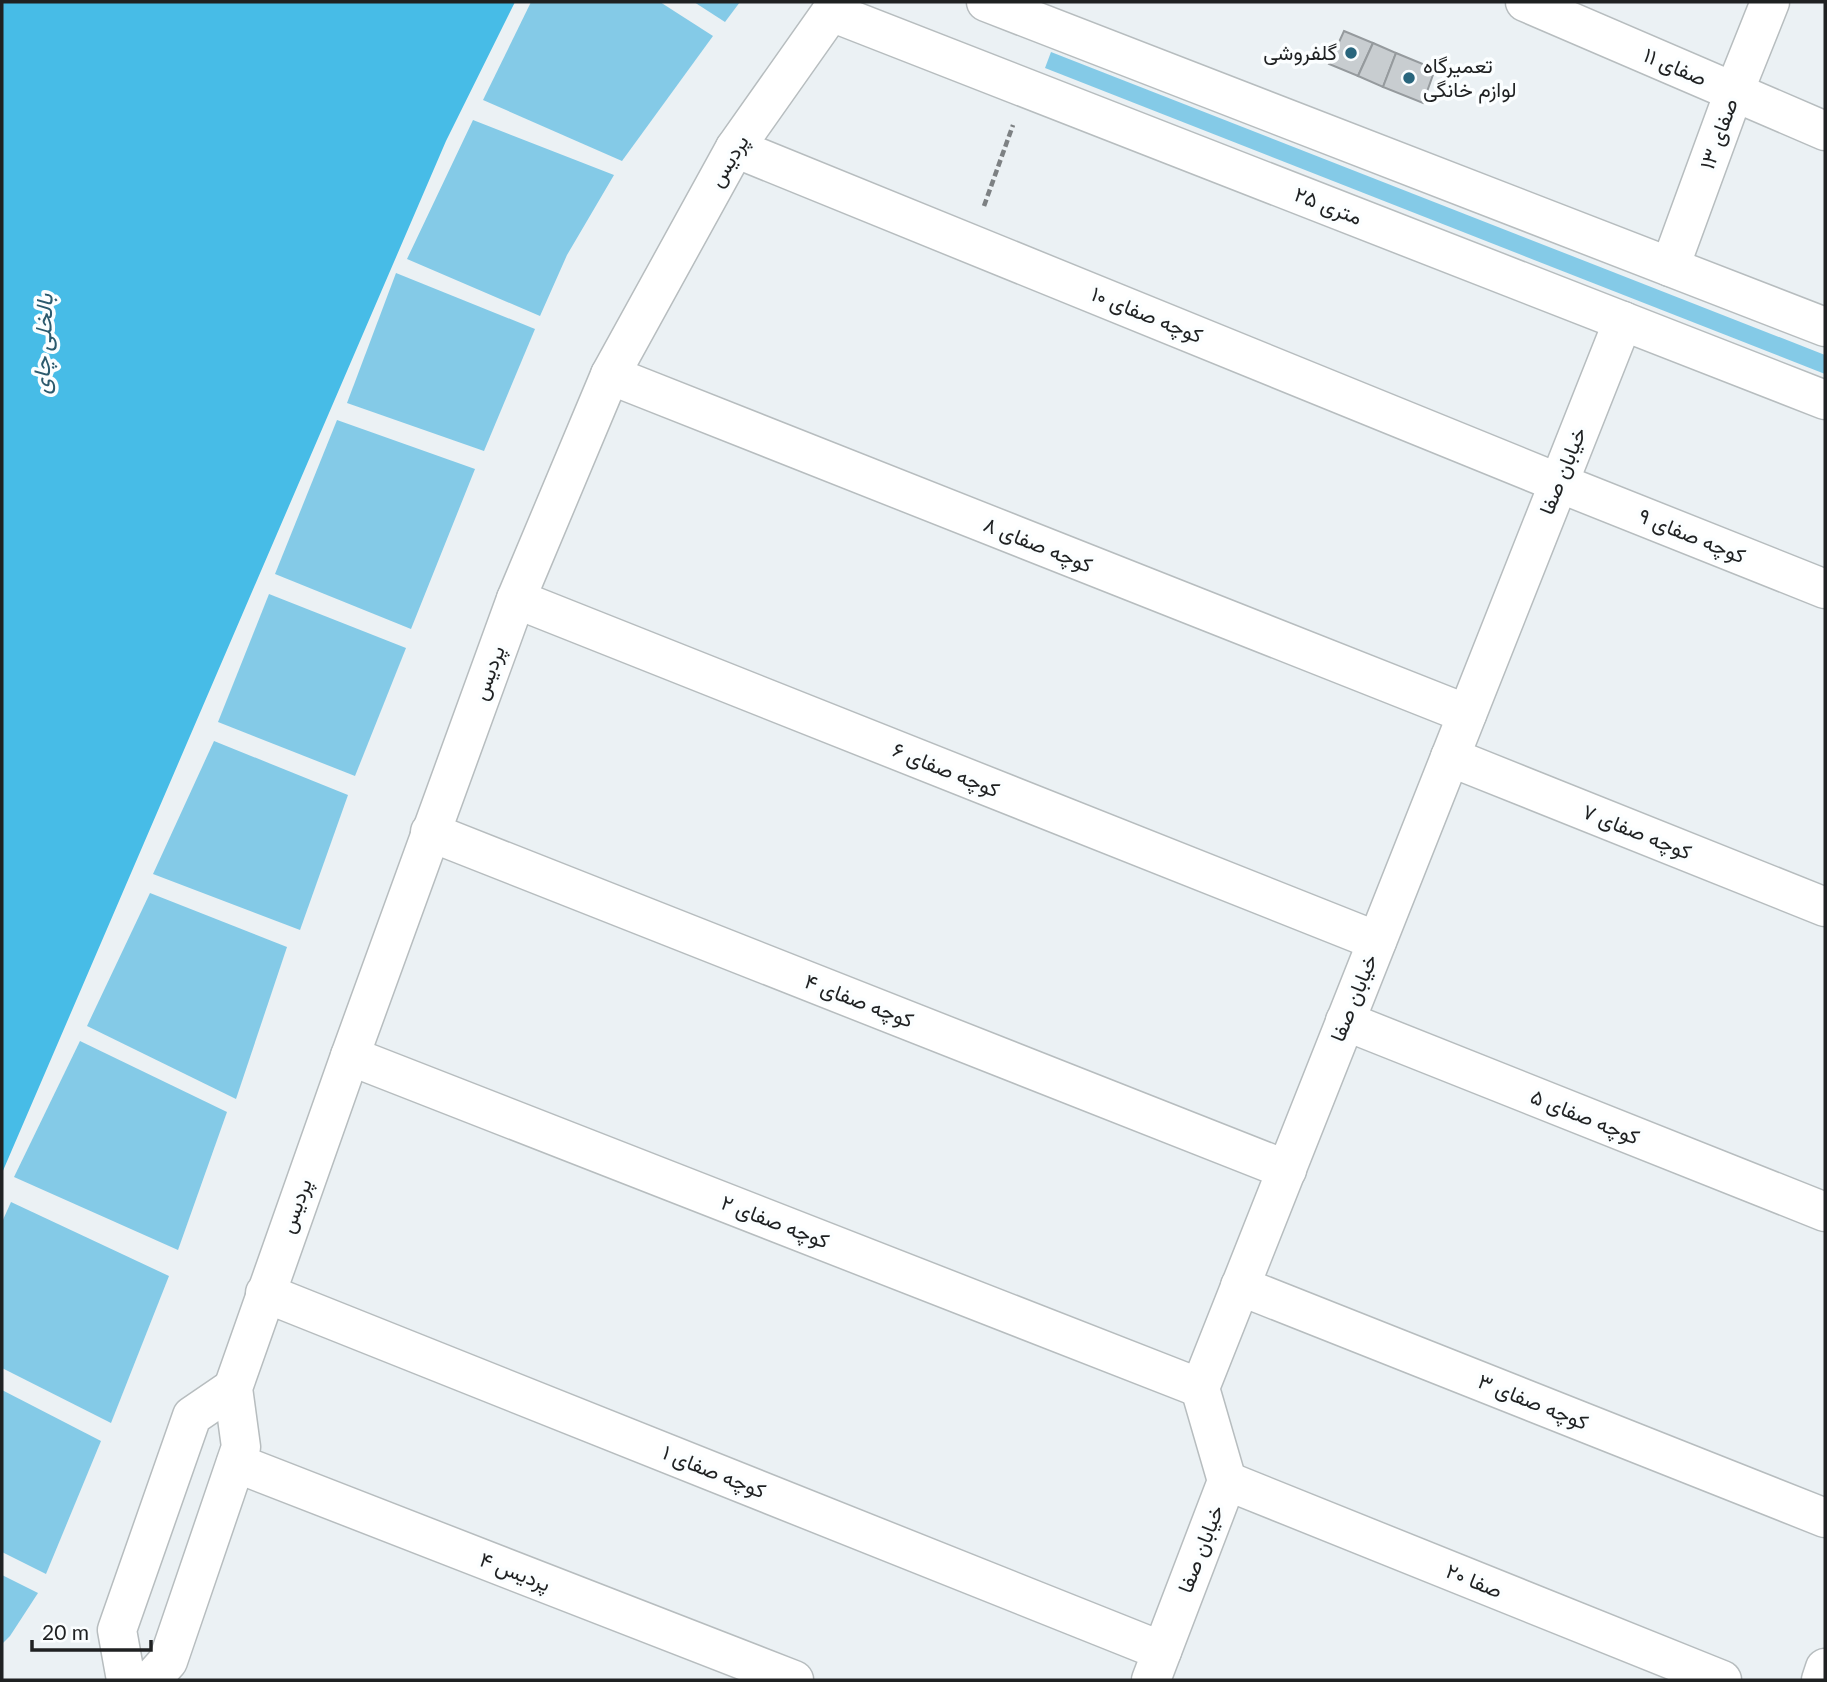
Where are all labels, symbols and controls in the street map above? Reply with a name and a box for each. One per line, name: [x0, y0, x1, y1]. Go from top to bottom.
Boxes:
place label: گلفروشی: [1263, 39, 1337, 66]
street label: صفای ۱۱: [1640, 41, 1711, 91]
marker: گلفروشی: [1343, 45, 1359, 61]
place label: تعمیرگاه لوازم خانگی: [1423, 52, 1517, 104]
marker: تعمیرگاه لوازم خانگی: [1401, 70, 1417, 86]
street label: صفای ۱۳: [1693, 95, 1743, 173]
street label: پردیس: [703, 130, 755, 192]
street label: ۲۵ متری: [1290, 180, 1366, 231]
street label: کوچه صفای ۱۰: [1087, 280, 1207, 350]
water label: بالخلی چای: [26, 292, 61, 395]
street label: خیابان صفا: [1533, 423, 1591, 518]
street label: کوچه صفای ۹: [1634, 502, 1750, 570]
street label: کوچه صفای ۸: [979, 510, 1097, 580]
street label: پردیس: [466, 642, 512, 704]
street label: کوچه صفای ۶: [888, 736, 1004, 804]
street label: کوچه صفای ۷: [1578, 797, 1696, 867]
street label: خیابان صفا: [1324, 950, 1382, 1045]
street label: کوچه صفای ۴: [800, 967, 918, 1035]
street label: کوچه صفای ۵: [1526, 1082, 1644, 1152]
street label: پردیس: [273, 1175, 319, 1237]
street label: کوچه صفای ۲: [717, 1189, 833, 1255]
street label: کوچه صفای ۳: [1474, 1367, 1592, 1437]
street label: کوچه صفای ۱: [658, 1439, 770, 1505]
street label: خیابان صفا: [1171, 1501, 1229, 1596]
street label: پردیس ۴: [476, 1546, 554, 1598]
street label: صفا ۲۰: [1443, 1557, 1506, 1602]
scale bar: [32, 1608, 150, 1652]
text: 20 m: [42, 1619, 89, 1644]

